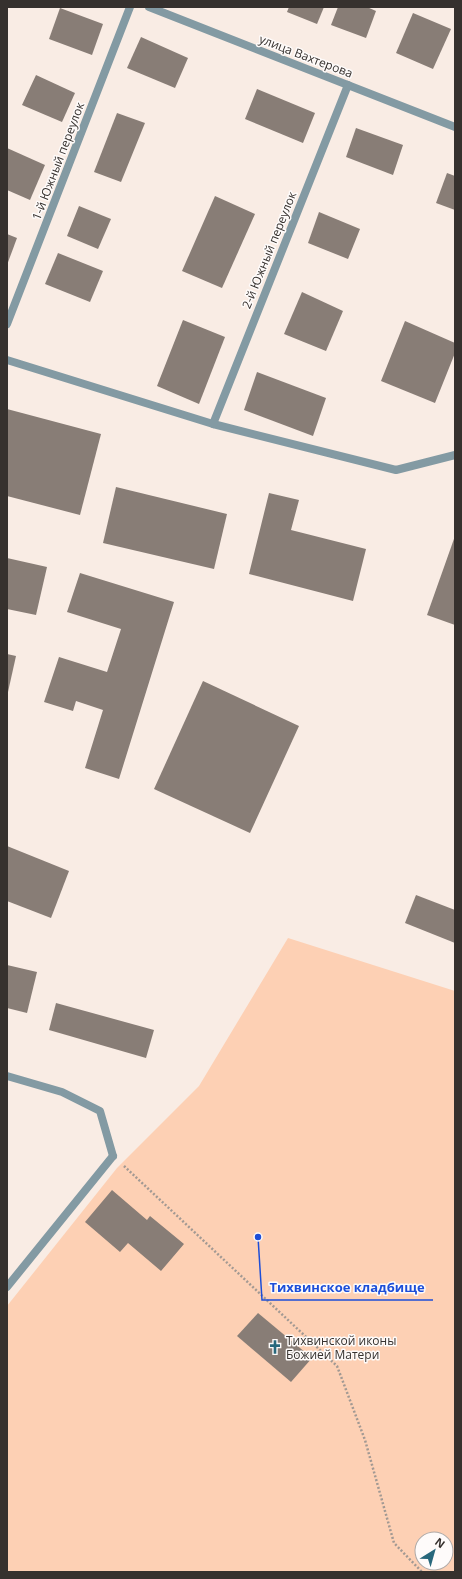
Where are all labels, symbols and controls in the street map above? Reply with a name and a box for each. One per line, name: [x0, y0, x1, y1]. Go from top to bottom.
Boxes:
street label: улица Вахтерова: [257, 30, 355, 82]
street label: 1-й Южный переулок: [28, 99, 89, 222]
street label: 2-й Южный переулок: [238, 188, 301, 311]
callout: Тихвинское кладбище: [262, 1275, 433, 1300]
text: Тихвинское кладбище: [269, 1278, 425, 1296]
place label: Тихвинской иконы Божией Матери: [286, 1332, 396, 1363]
church icon: Тихвинской иконы Божией Матери: [267, 1339, 283, 1355]
north arrow: [414, 1531, 454, 1571]
text: N: [432, 1534, 448, 1551]

